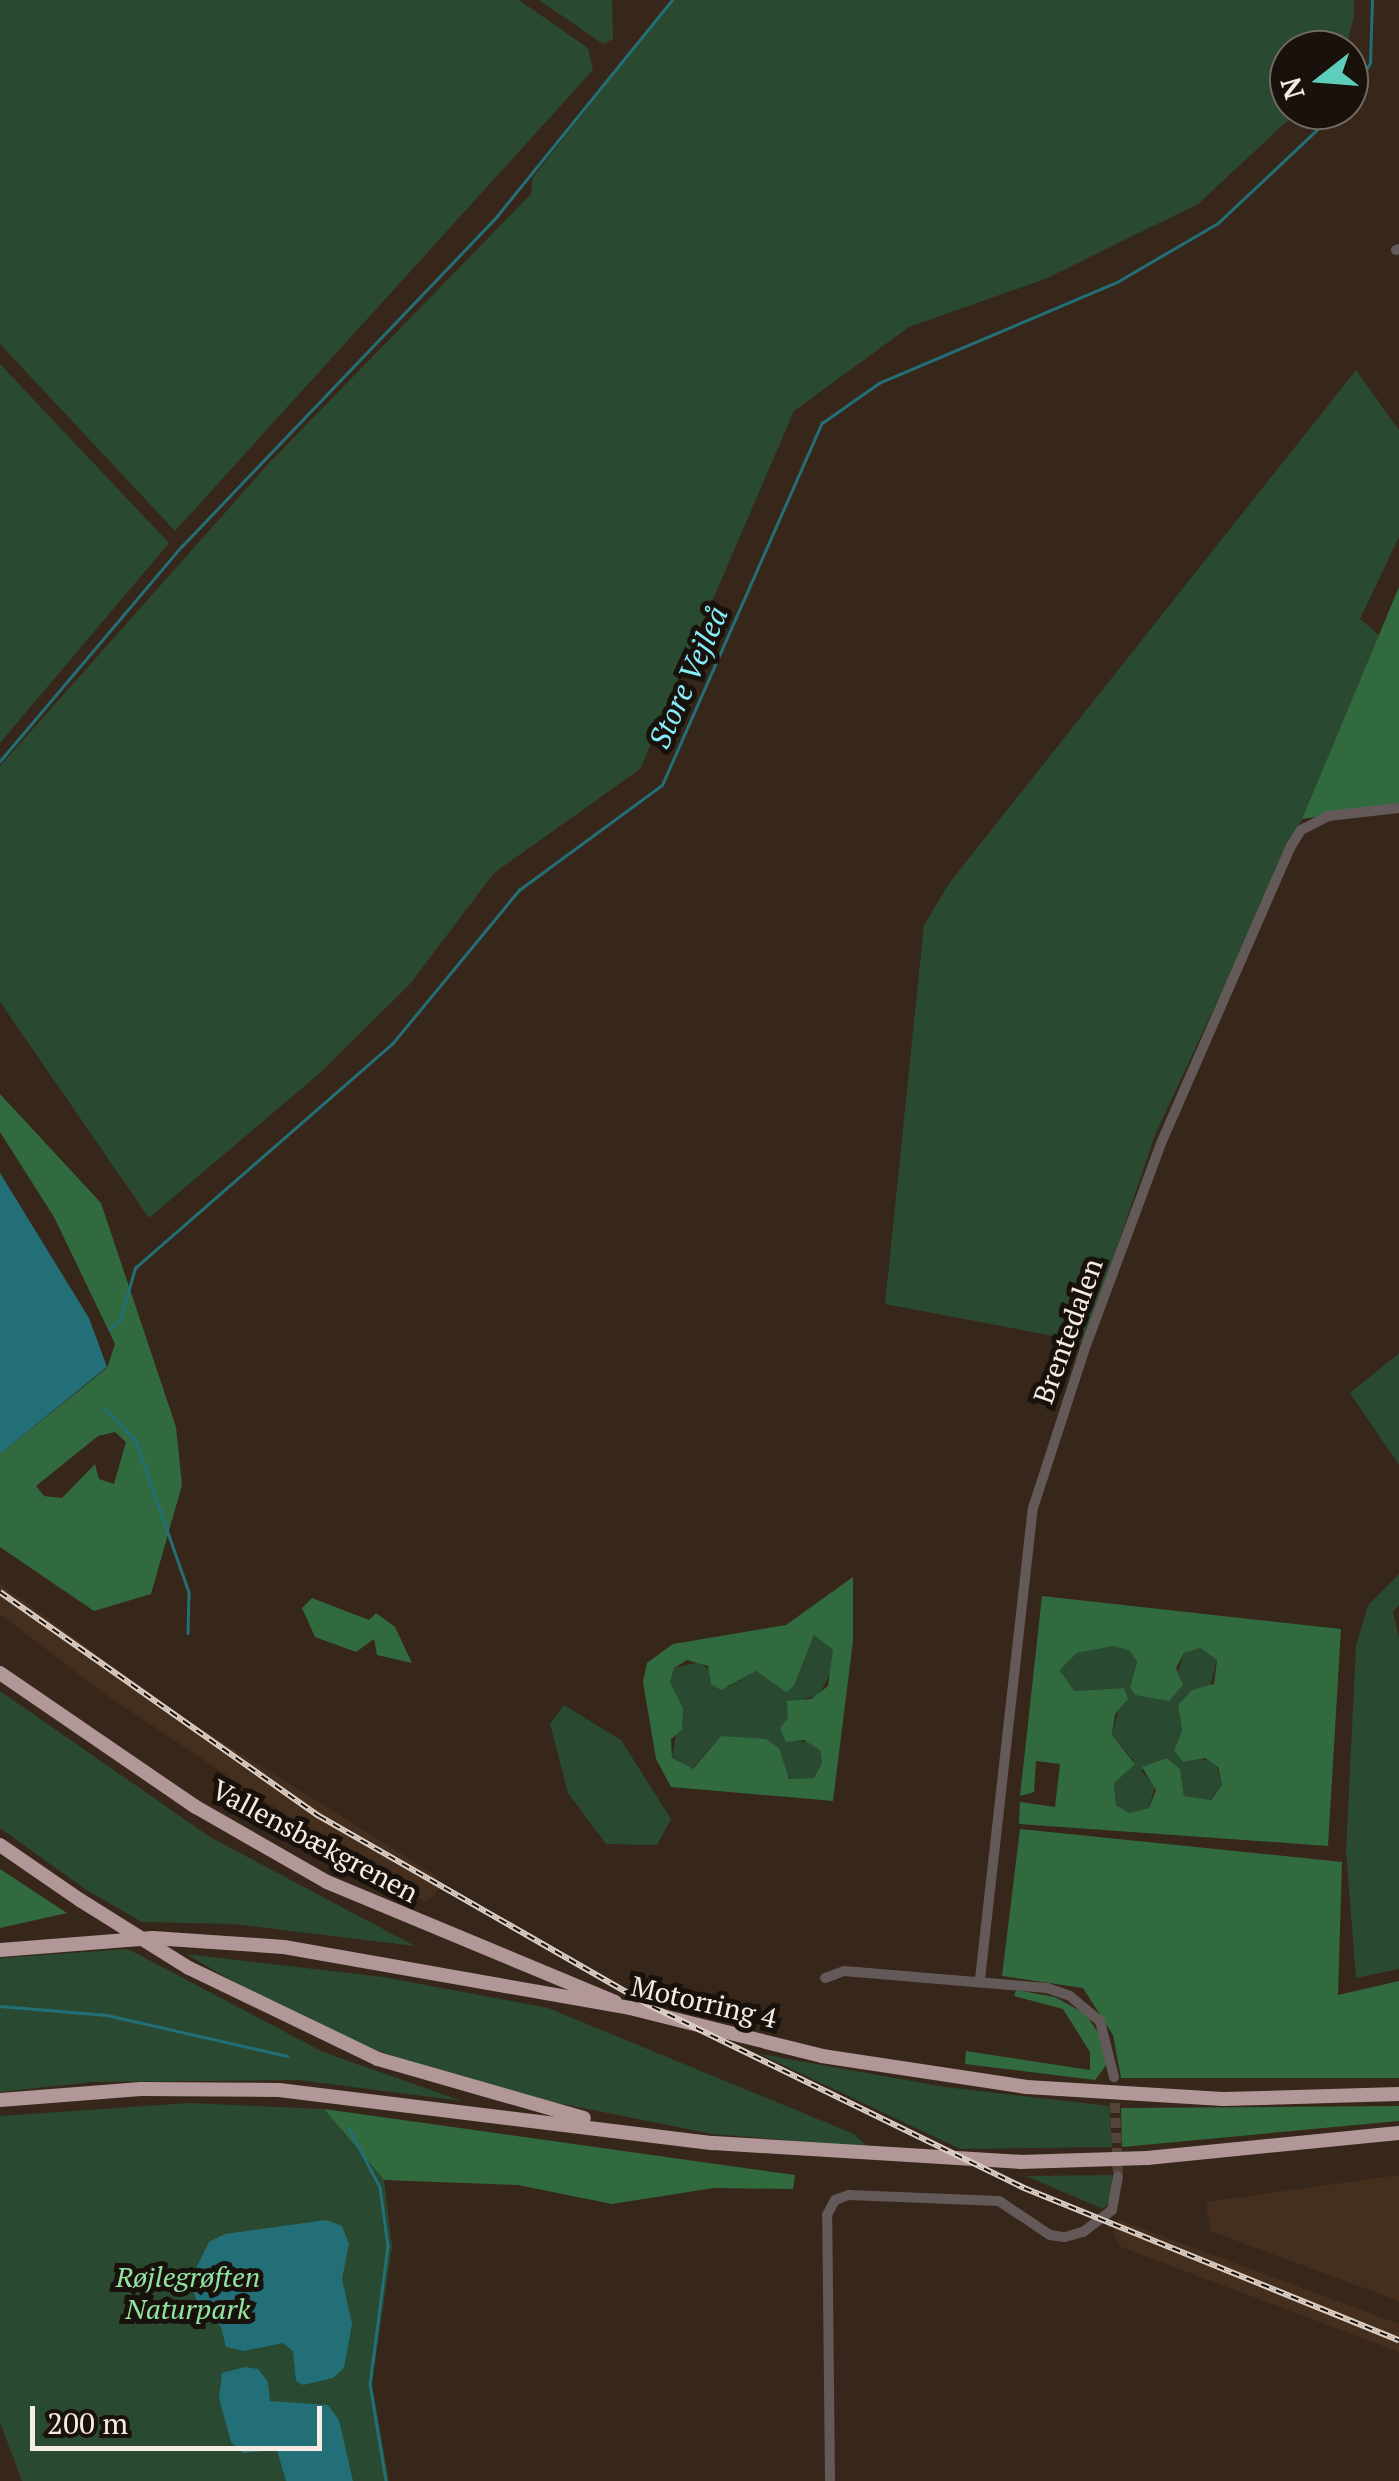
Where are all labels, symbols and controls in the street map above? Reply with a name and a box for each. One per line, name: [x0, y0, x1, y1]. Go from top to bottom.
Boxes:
north arrow: [1269, 30, 1369, 130]
text: N: [1271, 73, 1313, 104]
water label: Store Vejleå: [641, 600, 735, 754]
street label: Brentedalen: [1026, 1254, 1110, 1408]
street label: Vallensbækgrenen: [206, 1772, 424, 1910]
street label: Motorring 4: [628, 1969, 780, 2035]
park label: Røjlegrøften Naturpark: [116, 2260, 260, 2326]
scale bar: [35, 2386, 328, 2448]
text: 200 m: [47, 2403, 128, 2443]

